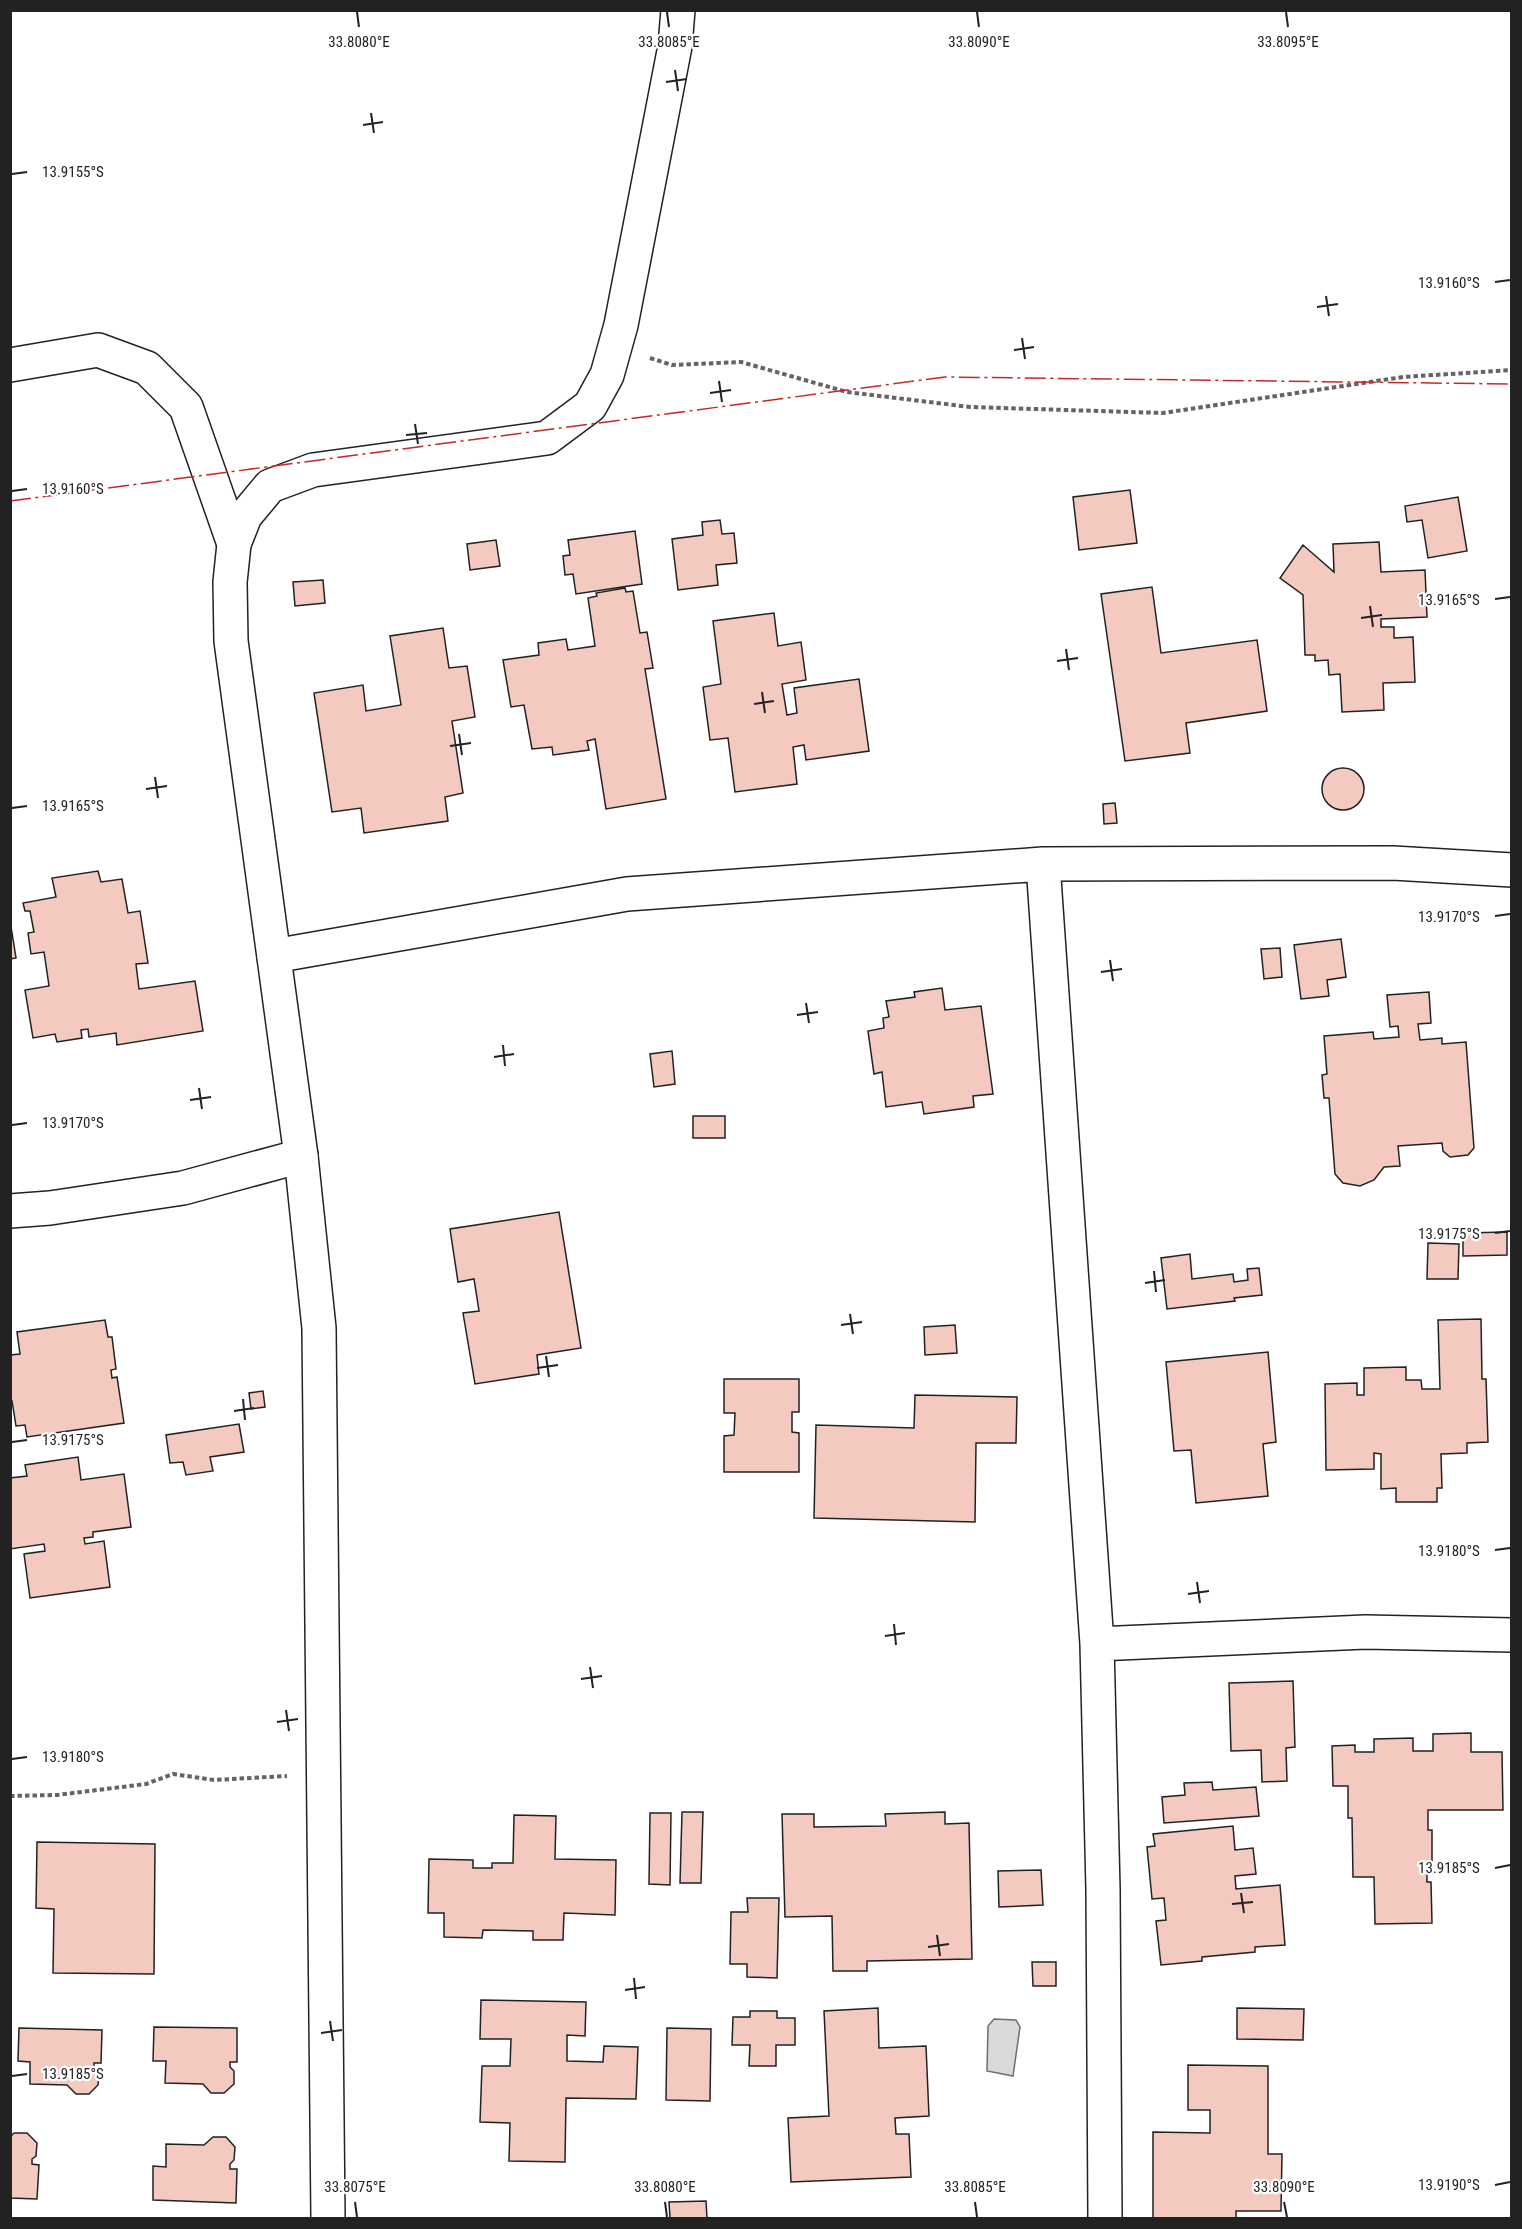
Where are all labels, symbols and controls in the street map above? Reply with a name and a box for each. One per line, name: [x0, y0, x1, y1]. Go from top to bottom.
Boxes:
text: 33.8080°E: [328, 33, 390, 51]
text: 33.8085°E: [638, 33, 700, 51]
text: 33.8090°E: [948, 33, 1010, 51]
text: 33.8095°E: [1257, 33, 1319, 51]
text: 13.9155°S: [42, 163, 104, 181]
text: 13.9160°S: [1418, 274, 1480, 292]
text: 13.9160°S: [42, 480, 104, 498]
text: 13.9165°S: [1418, 591, 1480, 609]
text: 13.9165°S: [42, 797, 104, 815]
text: 13.9170°S: [1418, 908, 1480, 926]
text: 13.9170°S: [42, 1114, 104, 1132]
text: 13.9175°S: [1418, 1225, 1480, 1243]
text: 13.9175°S: [42, 1431, 104, 1449]
text: 13.9180°S: [1418, 1542, 1480, 1560]
text: 13.9180°S: [42, 1748, 104, 1766]
text: 13.9185°S: [1418, 1859, 1480, 1877]
text: 13.9185°S: [42, 2065, 104, 2083]
text: 13.9190°S: [1418, 2176, 1480, 2194]
text: 33.8075°E: [324, 2178, 386, 2196]
text: 33.8080°E: [634, 2178, 696, 2196]
text: 33.8085°E: [944, 2178, 1006, 2196]
text: 33.8090°E: [1253, 2178, 1315, 2196]

